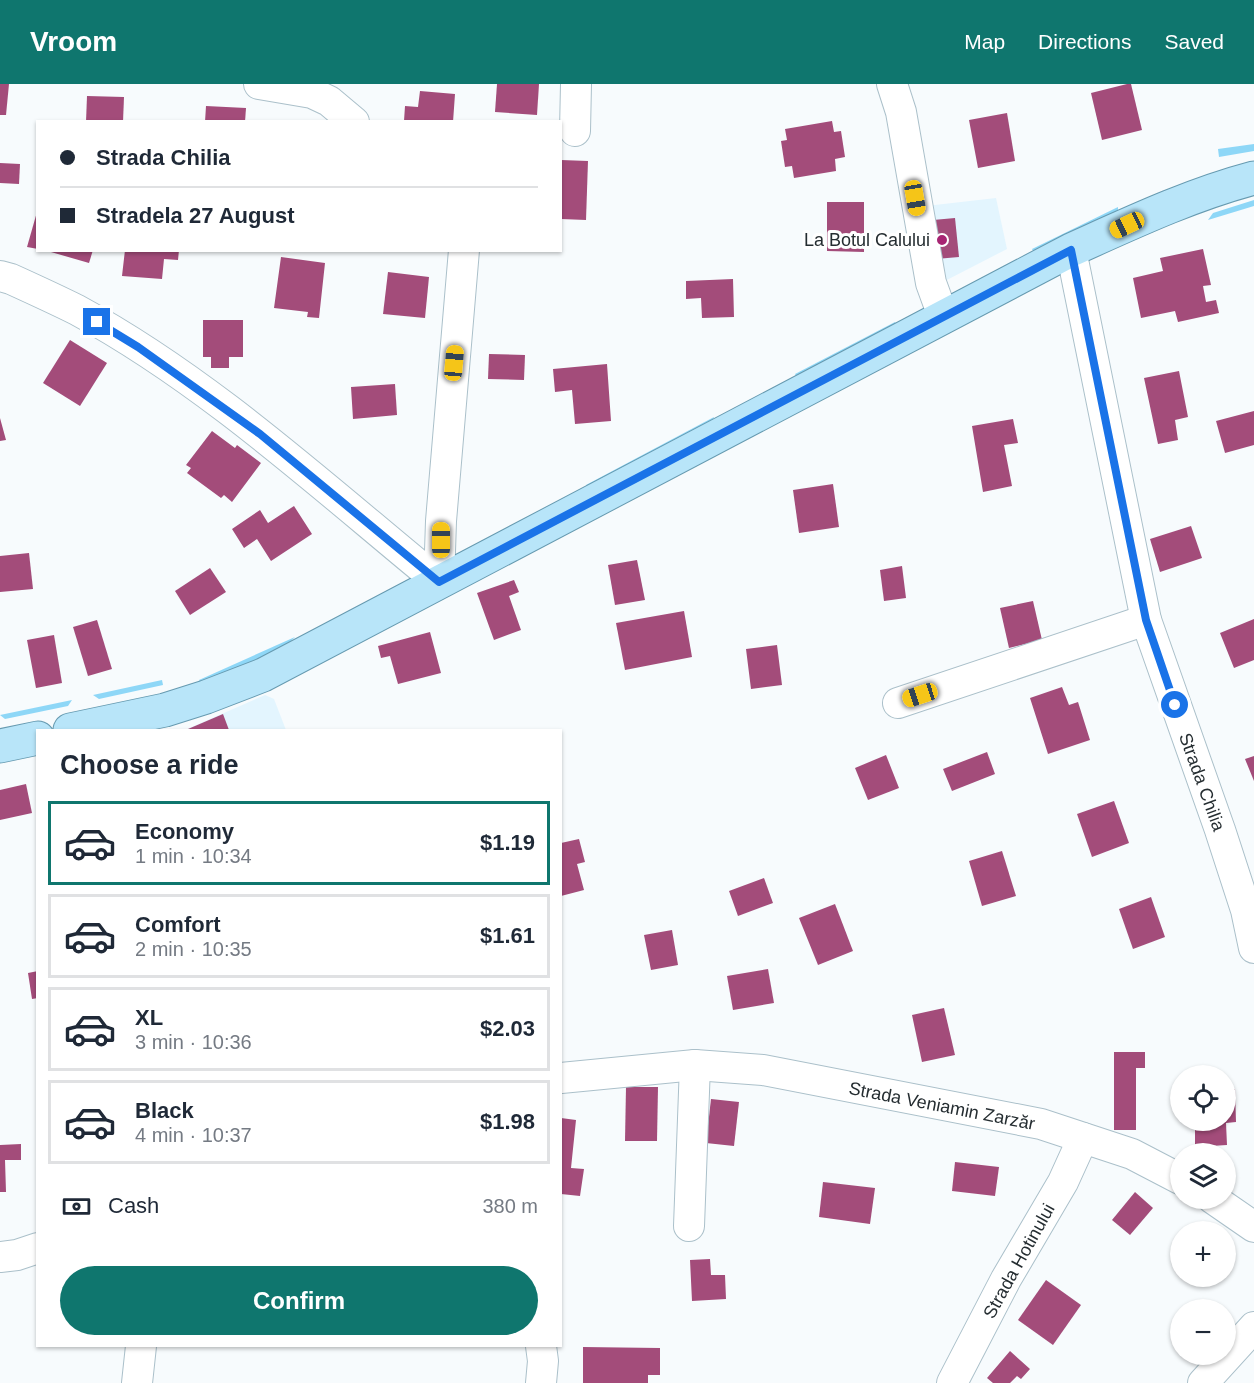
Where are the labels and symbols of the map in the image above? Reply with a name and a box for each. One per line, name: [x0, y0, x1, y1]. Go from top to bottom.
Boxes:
car: [903, 179, 927, 217]
car: [1107, 209, 1147, 241]
place label: La Botul Calului: [804, 230, 930, 250]
marker: La Botul Calului: [935, 233, 949, 247]
route end: [83, 308, 110, 335]
car: [443, 344, 465, 382]
car: [432, 522, 450, 558]
car: [900, 681, 940, 709]
route start: [1161, 691, 1188, 718]
street label: Strada Chilia: [1175, 730, 1229, 835]
street label: Strada Veniamin Zarzăr: [847, 1078, 1037, 1134]
street label: Strada Hotinului: [979, 1200, 1059, 1322]

